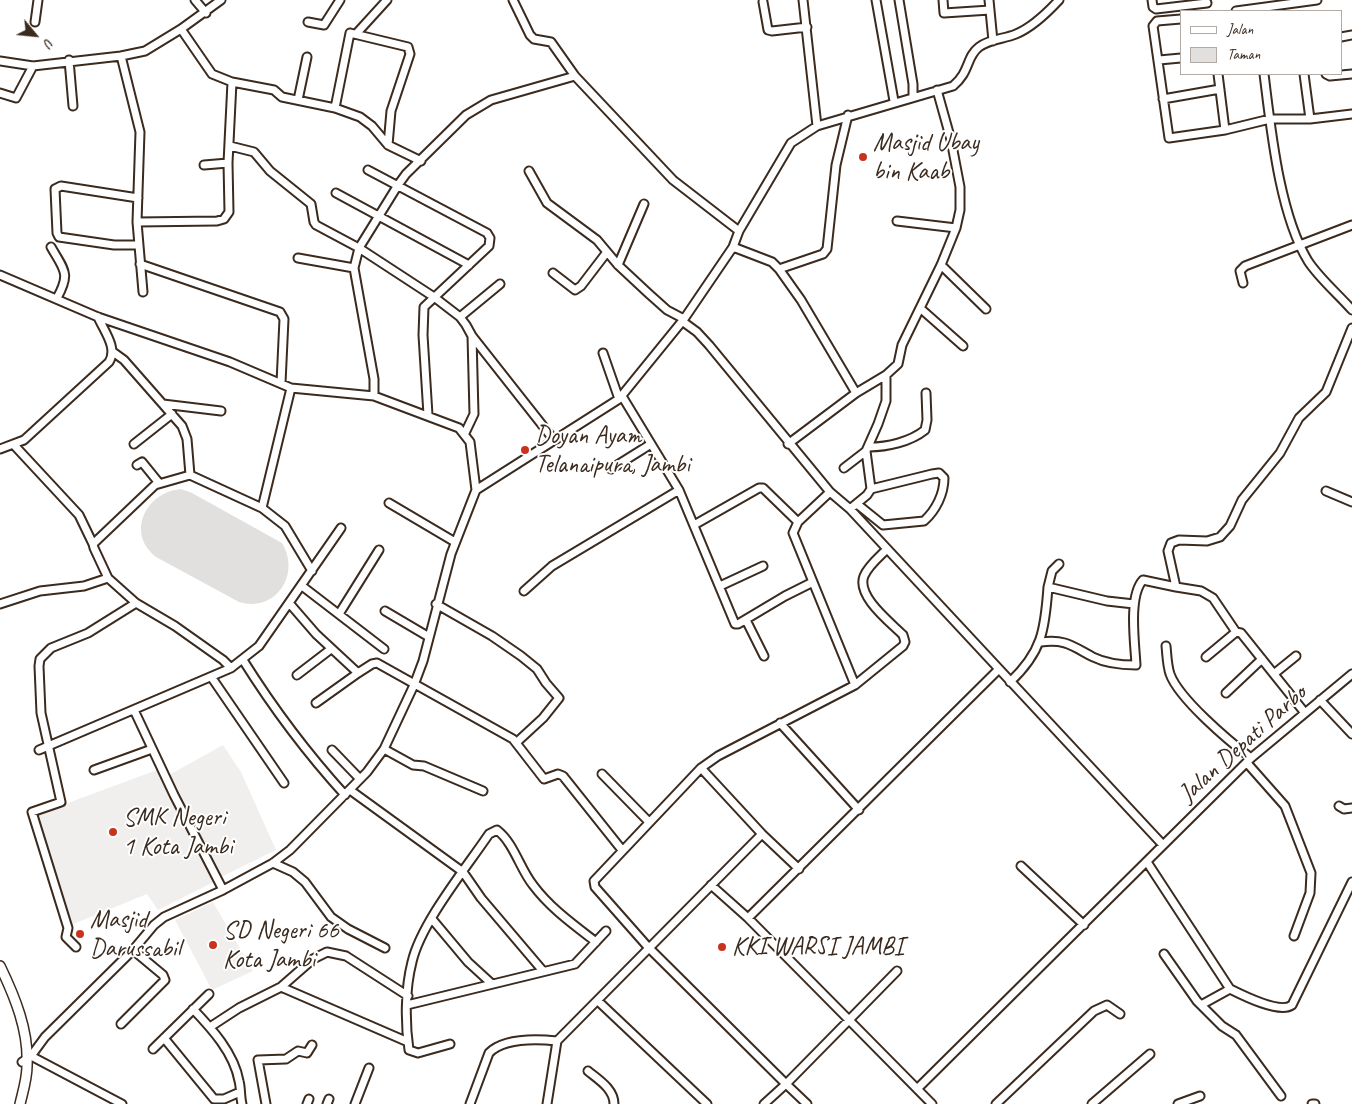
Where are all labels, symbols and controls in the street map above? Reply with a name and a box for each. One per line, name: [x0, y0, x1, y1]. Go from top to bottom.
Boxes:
north arrow: [10, 10, 60, 60]
legend: [1180, 10, 1342, 75]
text: Jalan: [1227, 20, 1253, 39]
text: U: [40, 35, 58, 49]
text: Taman: [1227, 45, 1260, 64]
place label: Masjid Ubay bin Kaab: [873, 128, 979, 187]
marker: Masjid Ubay bin Kaab: [857, 151, 869, 163]
place label: Doyan Ayam Telanaipura, Jambi: [535, 421, 690, 480]
marker: Doyan Ayam Telanaipura, Jambi: [519, 444, 531, 456]
street label: Jalan Depati Parbo: [1173, 679, 1313, 809]
place label: SMK Negeri 1 Kota Jambi: [123, 803, 233, 862]
marker: SMK Negeri 1 Kota Jambi: [107, 826, 119, 838]
place label: Masjid Darussabil: [90, 905, 181, 964]
place label: SD Negeri 66 Kota Jambi: [223, 916, 339, 975]
marker: Masjid Darussabil: [74, 928, 86, 940]
place label: KKI WARSI JAMBI: [732, 932, 904, 962]
marker: SD Negeri 66 Kota Jambi: [207, 939, 219, 951]
marker: KKI WARSI JAMBI: [716, 941, 728, 953]

